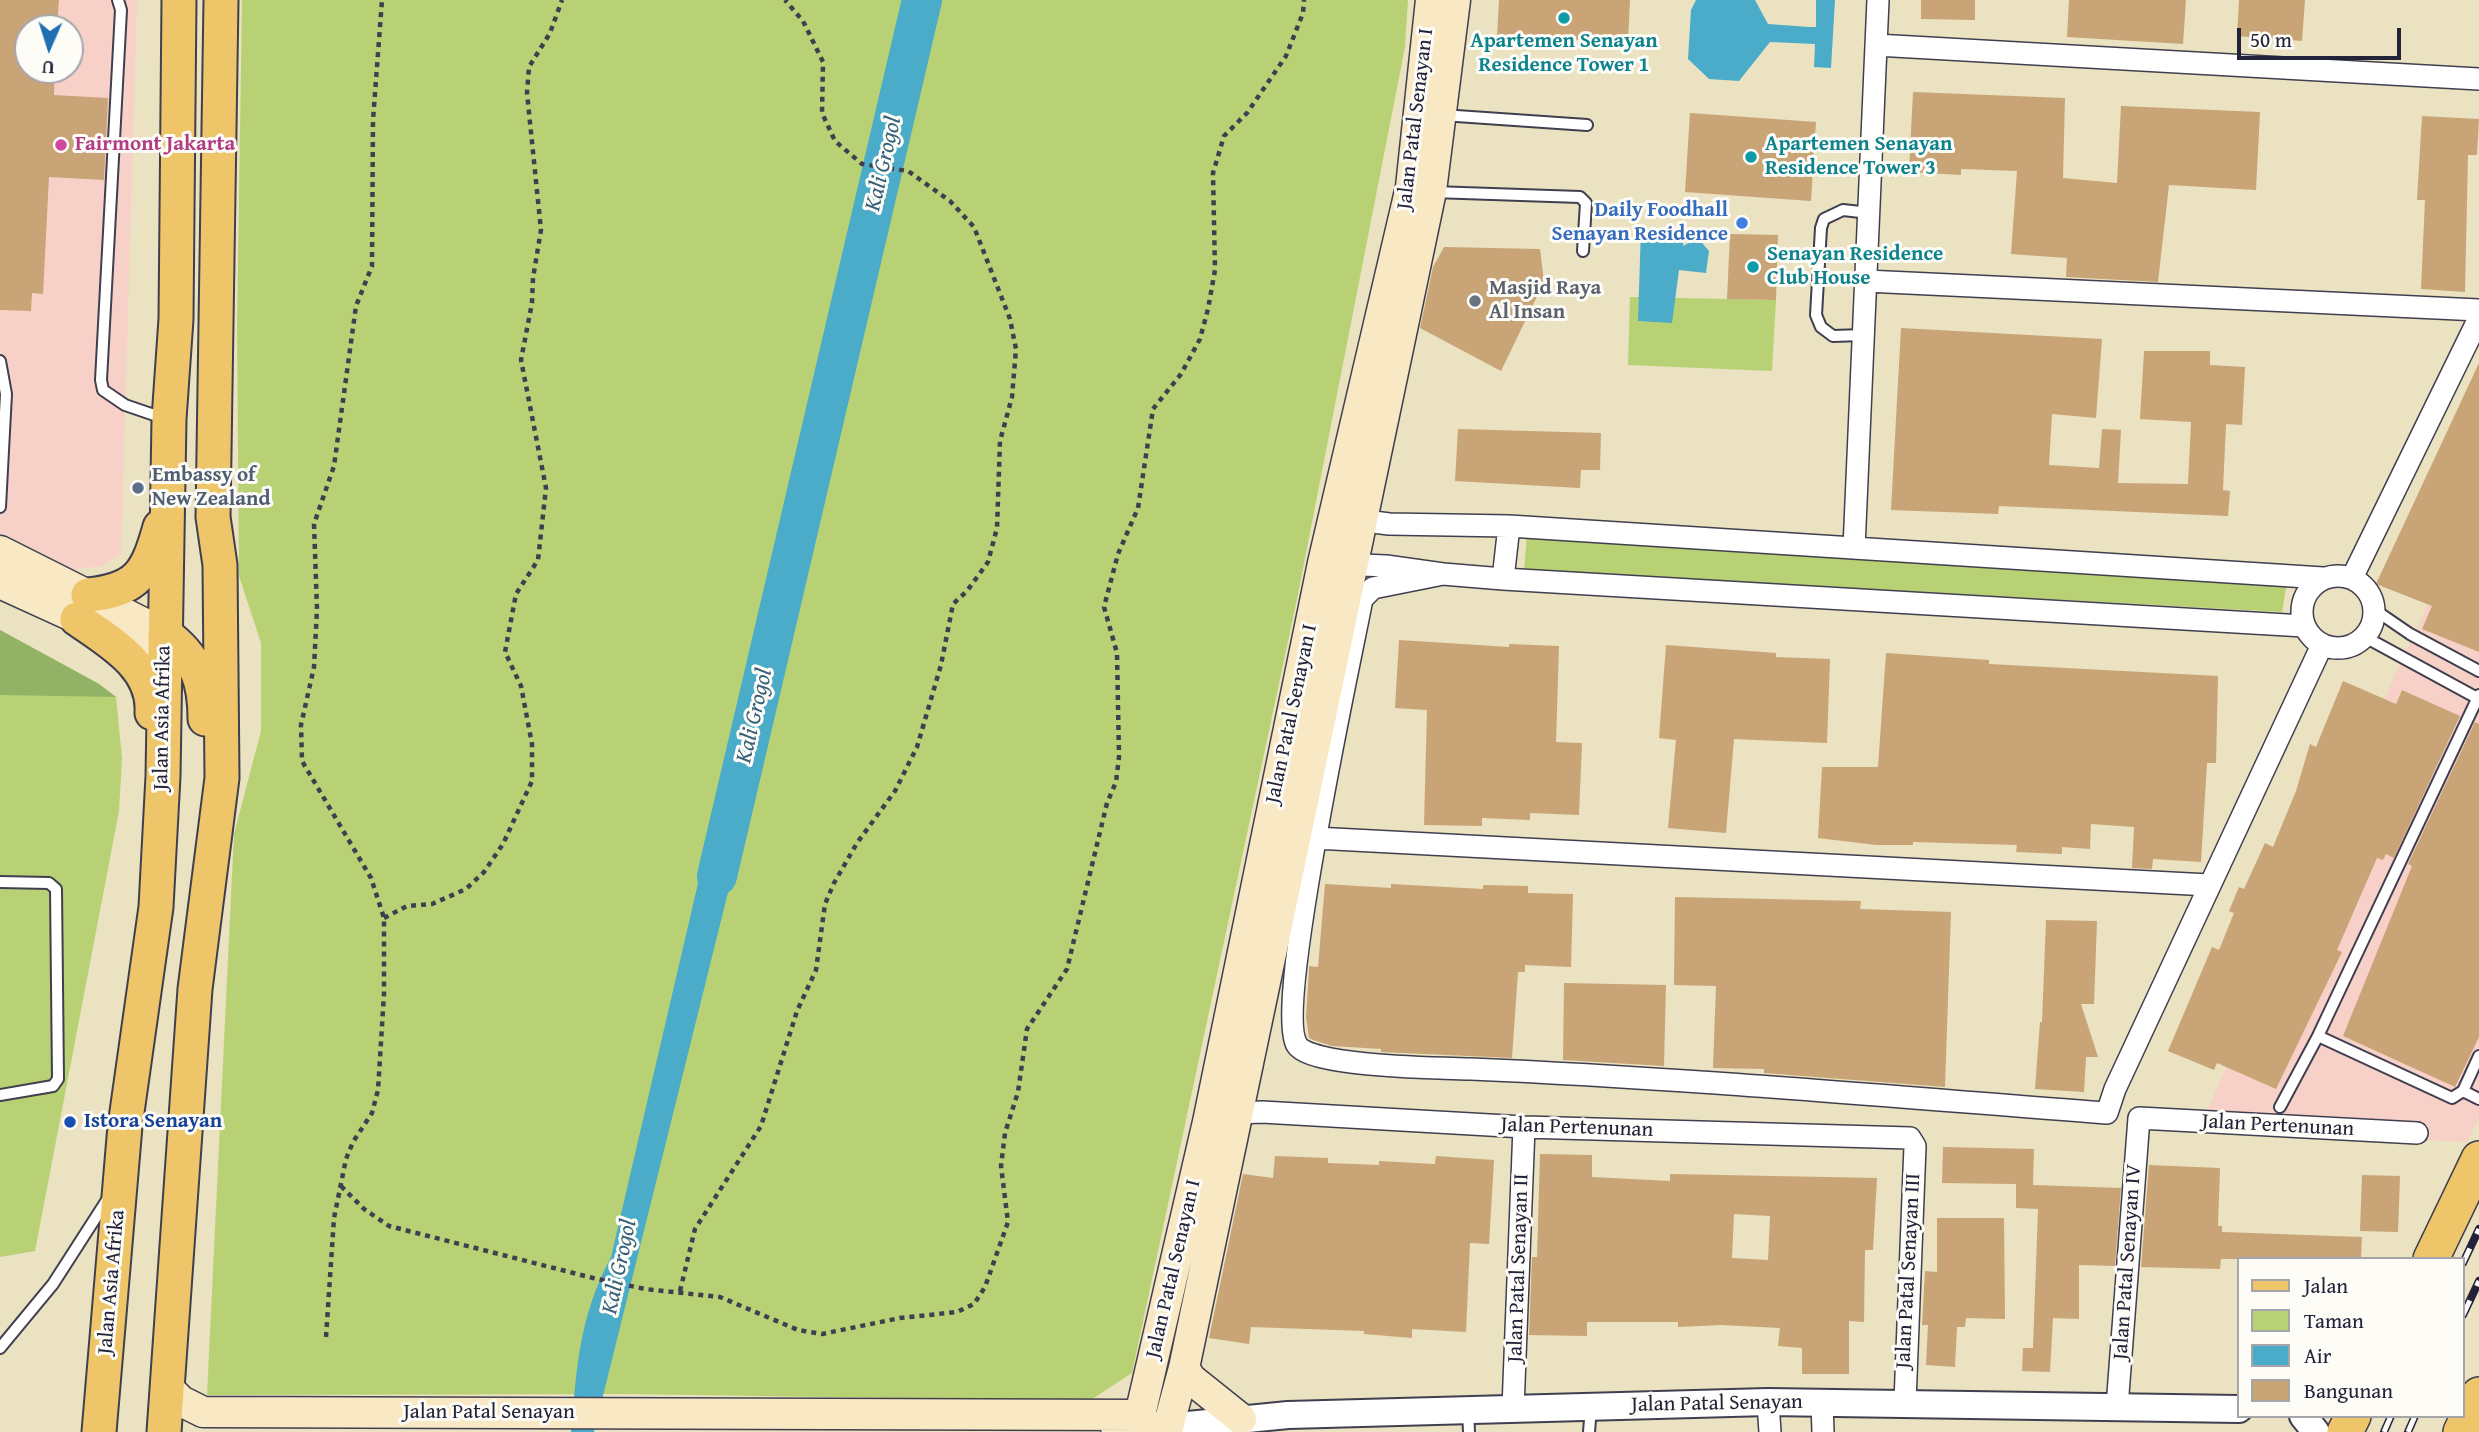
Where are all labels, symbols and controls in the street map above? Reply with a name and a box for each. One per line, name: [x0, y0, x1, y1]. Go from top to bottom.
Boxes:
marker: Apartemen Senayan Residence Tower 1: [1556, 10, 1572, 26]
north arrow: [14, 14, 84, 84]
scale bar: [2241, 14, 2406, 58]
text: 50 m: [2250, 24, 2292, 55]
street label: Jalan Patal Senayan I: [1392, 27, 1440, 211]
place label: Apartemen Senayan Residence Tower 1: [1470, 29, 1658, 79]
text: U: [41, 54, 55, 82]
water label: Kali Grogol: [860, 114, 908, 214]
place label: Fairmont Jakarta: [75, 132, 235, 158]
place label: Apartemen Senayan Residence Tower 3: [1765, 132, 1953, 182]
marker: Fairmont Jakarta: [53, 137, 69, 153]
marker: Apartemen Senayan Residence Tower 3: [1743, 149, 1759, 165]
place label: Daily Foodhall Senayan Residence: [1552, 198, 1728, 248]
marker: Daily Foodhall Senayan Residence: [1734, 215, 1750, 231]
place label: Senayan Residence Club House: [1767, 242, 1943, 292]
marker: Senayan Residence Club House: [1745, 259, 1761, 275]
place label: Masjid Raya Al Insan: [1489, 276, 1601, 326]
marker: Masjid Raya Al Insan: [1467, 293, 1483, 309]
place label: Embassy of New Zealand: [152, 463, 271, 513]
marker: Embassy of New Zealand: [130, 480, 146, 496]
street label: Jalan Patal Senayan I: [1261, 622, 1323, 806]
street label: Jalan Asia Afrika: [149, 645, 177, 791]
water label: Kali Grogol: [731, 666, 779, 766]
place label: Istora Senayan: [84, 1109, 222, 1135]
street label: Jalan Pertenunan: [2201, 1109, 2355, 1143]
street label: Jalan Pertenunan: [1500, 1113, 1654, 1143]
marker: Istora Senayan: [62, 1114, 78, 1130]
street label: Jalan Patal Senayan IV: [2109, 1163, 2147, 1361]
street label: Jalan Patal Senayan II: [1503, 1173, 1535, 1363]
street label: Jalan Patal Senayan III: [1891, 1173, 1927, 1369]
street label: Jalan Patal Senayan I: [1141, 1177, 1207, 1361]
street label: Jalan Asia Afrika: [93, 1209, 131, 1355]
water label: Kali Grogol: [597, 1217, 643, 1317]
legend: [2238, 1257, 2465, 1418]
text: Jalan: [2304, 1270, 2348, 1301]
text: Taman: [2304, 1305, 2364, 1336]
text: Air: [2304, 1340, 2331, 1371]
text: Bangunan: [2304, 1375, 2393, 1406]
street label: Jalan Patal Senayan: [1631, 1390, 1803, 1418]
street label: Jalan Patal Senayan: [403, 1400, 575, 1426]

